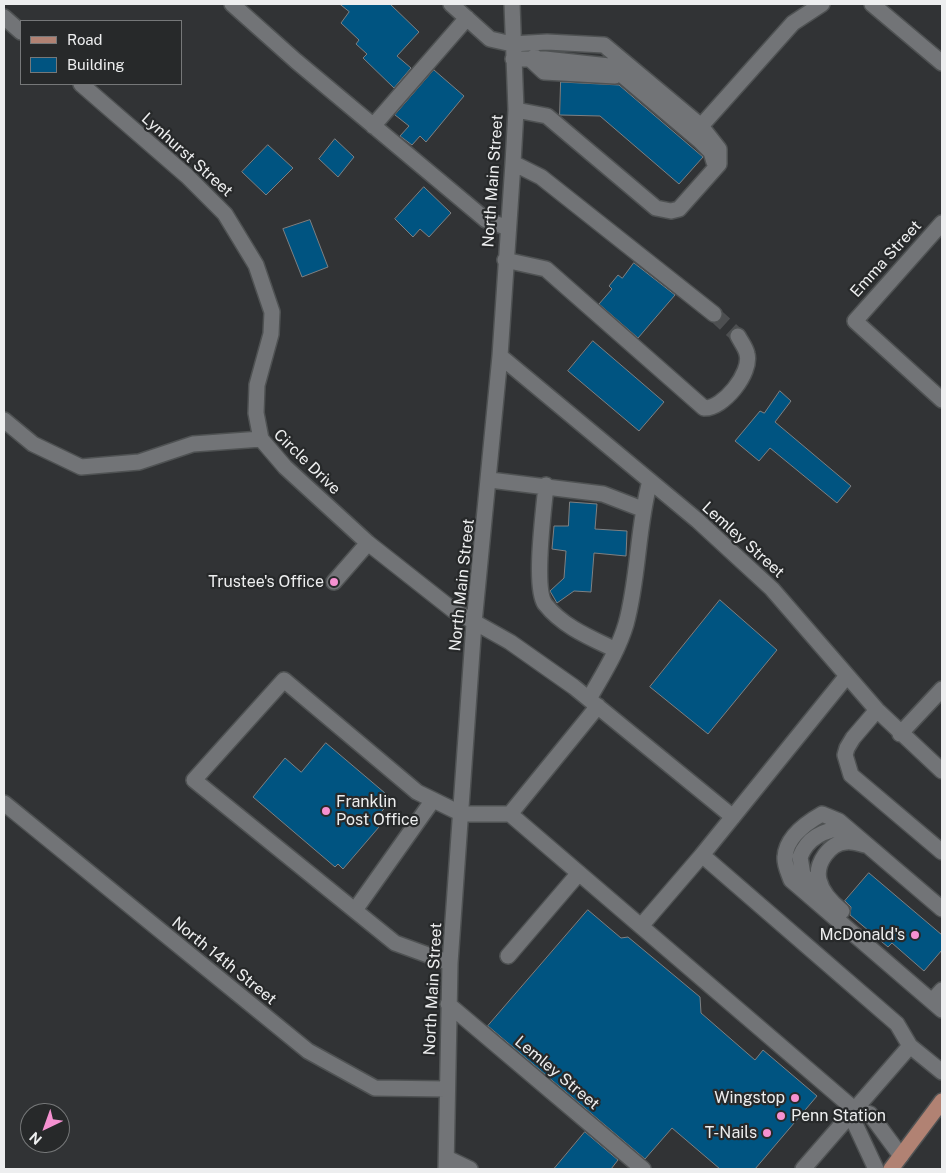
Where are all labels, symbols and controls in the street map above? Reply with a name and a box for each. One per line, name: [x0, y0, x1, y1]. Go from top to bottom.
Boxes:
legend: [20, 20, 182, 85]
text: Road: [67, 31, 103, 48]
text: Building: [67, 56, 125, 73]
street label: Lynhurst Street: [137, 109, 237, 201]
street label: North Main Street: [479, 114, 507, 248]
street label: Emma Street: [846, 217, 926, 301]
street label: Circle Drive: [270, 425, 344, 499]
street label: Lemley Street: [698, 498, 788, 582]
street label: North Main Street: [445, 518, 479, 652]
place label: Trustee's Office: [208, 572, 324, 592]
marker: Trustee's Office: [328, 576, 340, 588]
place label: Franklin Post Office: [336, 792, 419, 830]
marker: Franklin Post Office: [320, 805, 332, 817]
street label: North 14th Street: [168, 913, 280, 1009]
street label: North Main Street: [420, 922, 446, 1056]
place label: McDonald's: [819, 925, 905, 945]
marker: McDonald's: [909, 929, 921, 941]
street label: Lemley Street: [511, 1032, 603, 1114]
place label: Wingstop: [714, 1088, 785, 1108]
marker: Wingstop: [789, 1092, 801, 1104]
north arrow: [20, 1103, 70, 1153]
place label: Penn Station: [791, 1106, 886, 1126]
marker: Penn Station: [775, 1110, 787, 1122]
place label: T-Nails: [705, 1123, 757, 1143]
marker: T-Nails: [761, 1127, 773, 1139]
text: N: [26, 1129, 45, 1148]

